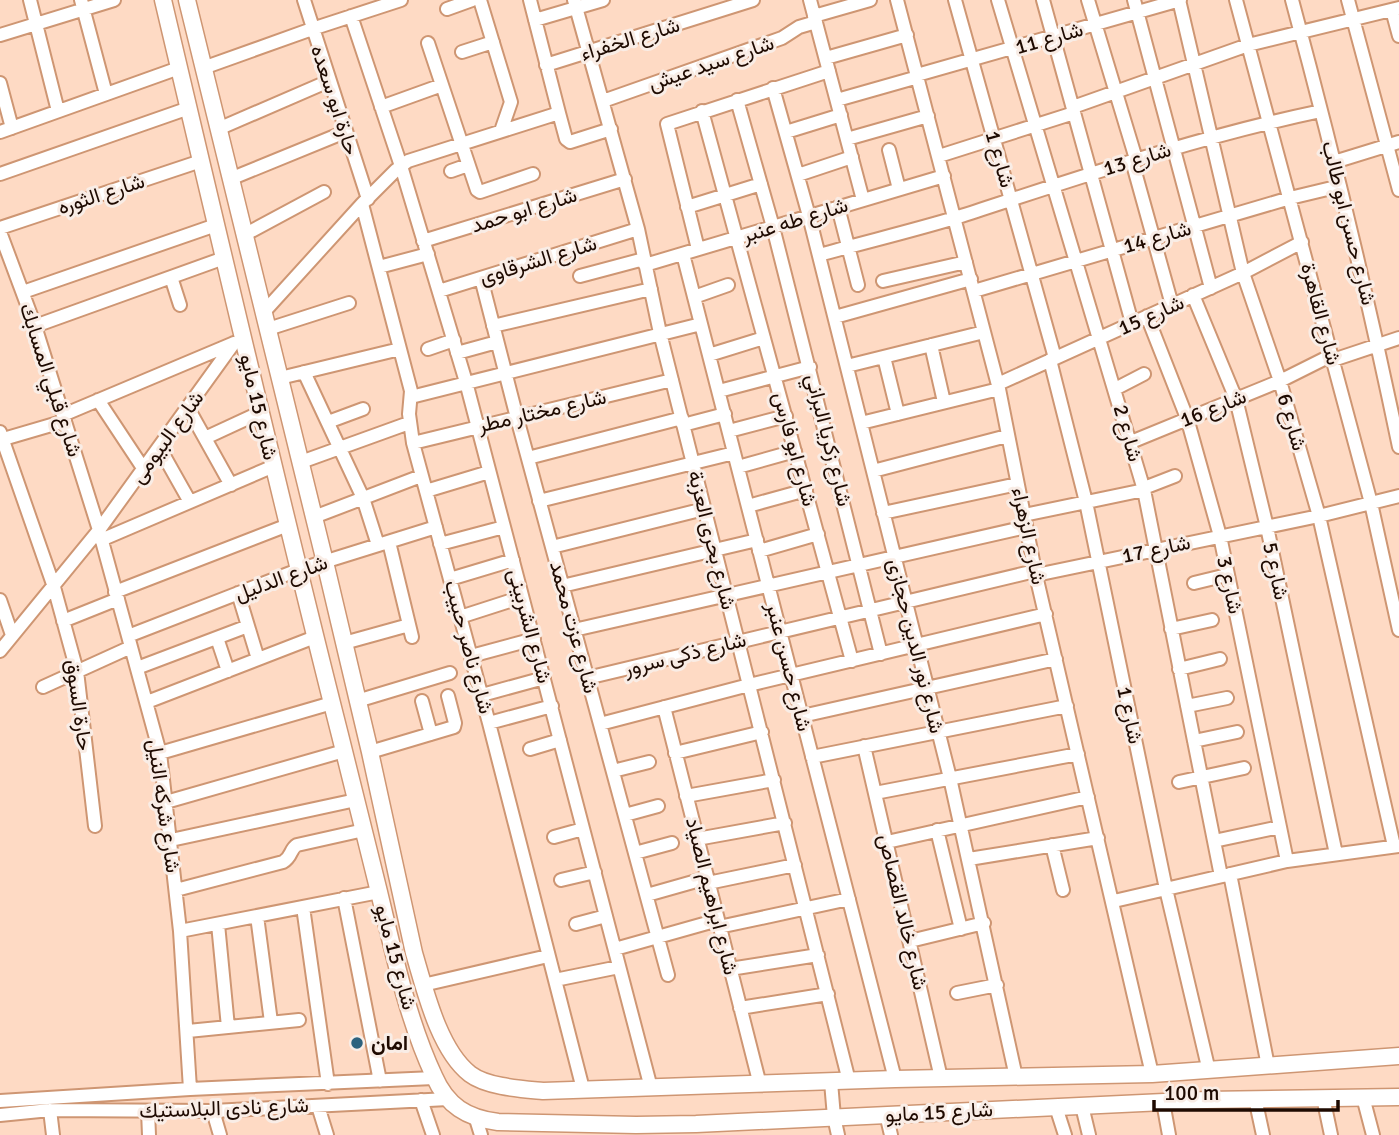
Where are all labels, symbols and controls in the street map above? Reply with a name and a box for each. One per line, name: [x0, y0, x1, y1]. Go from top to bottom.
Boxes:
street label: شارع الخفراء: [577, 12, 683, 67]
street label: شارع 11: [1012, 16, 1086, 61]
street label: شارع سيد عيش: [645, 29, 778, 98]
street label: حارة ابو سعده: [305, 42, 365, 158]
street label: شارع 1: [979, 127, 1021, 191]
street label: شارع 13: [1100, 136, 1174, 183]
street label: شارع حسن ابو طالب: [1315, 138, 1382, 308]
street label: شارع الثوره: [54, 168, 148, 221]
street label: شارع ابو حمد: [468, 182, 580, 239]
street label: شارع طه عنبر: [738, 192, 851, 250]
street label: شارع 14: [1120, 215, 1194, 260]
street label: شارع الشرقاوى: [476, 230, 600, 291]
street label: شارع القاهرة: [1294, 260, 1347, 368]
street label: شارع 15: [1114, 289, 1188, 342]
street label: شارع قبلي المسابك: [10, 300, 88, 461]
street label: شارع 15 مايو: [233, 352, 284, 463]
street label: شارع زكريا البراني: [796, 371, 858, 510]
street label: شارع 16: [1176, 383, 1250, 434]
street label: شارع مختار مطر: [474, 384, 609, 440]
street label: شارع البيومى: [125, 386, 210, 489]
street label: شارع ابو فارس: [766, 389, 823, 509]
street label: شارع 6: [1271, 390, 1313, 454]
street label: شارع 2: [1107, 401, 1149, 465]
street label: شارع بحرى العزبة: [681, 468, 742, 613]
street label: شارع الزهراء: [1005, 485, 1052, 587]
street label: شارع 17: [1119, 529, 1193, 570]
street label: شارع 5: [1256, 540, 1295, 602]
street label: شارع الدليل: [231, 549, 332, 608]
street label: شارع 3: [1210, 554, 1249, 616]
street label: شارع نور الدين حجازى: [881, 556, 950, 736]
street label: شارع عزت محمد: [543, 558, 604, 696]
street label: شارع الشربينى: [501, 566, 558, 686]
street label: شارع ناصر حبيب: [438, 577, 499, 717]
street label: شارع حسن عنبر: [759, 599, 818, 734]
street label: شارع ذكى سرور: [620, 626, 749, 683]
street label: حارة السوق: [60, 658, 98, 752]
street label: شارع 1: [1110, 684, 1149, 746]
street label: شارع شركه النيل: [141, 737, 186, 875]
street label: شارع ابراهيم الصياد: [679, 814, 744, 978]
street label: شارع خالد القصاص: [871, 831, 934, 993]
street label: شارع 15 مايو: [369, 902, 423, 1013]
place label: امان: [371, 1030, 408, 1056]
marker: امان: [349, 1035, 365, 1051]
scale bar: [1154, 1068, 1338, 1112]
text: 100 m: [1164, 1080, 1219, 1106]
street label: شارع نادى البلاستيك: [139, 1092, 309, 1125]
street label: شارع 15 مايو: [884, 1096, 994, 1129]

